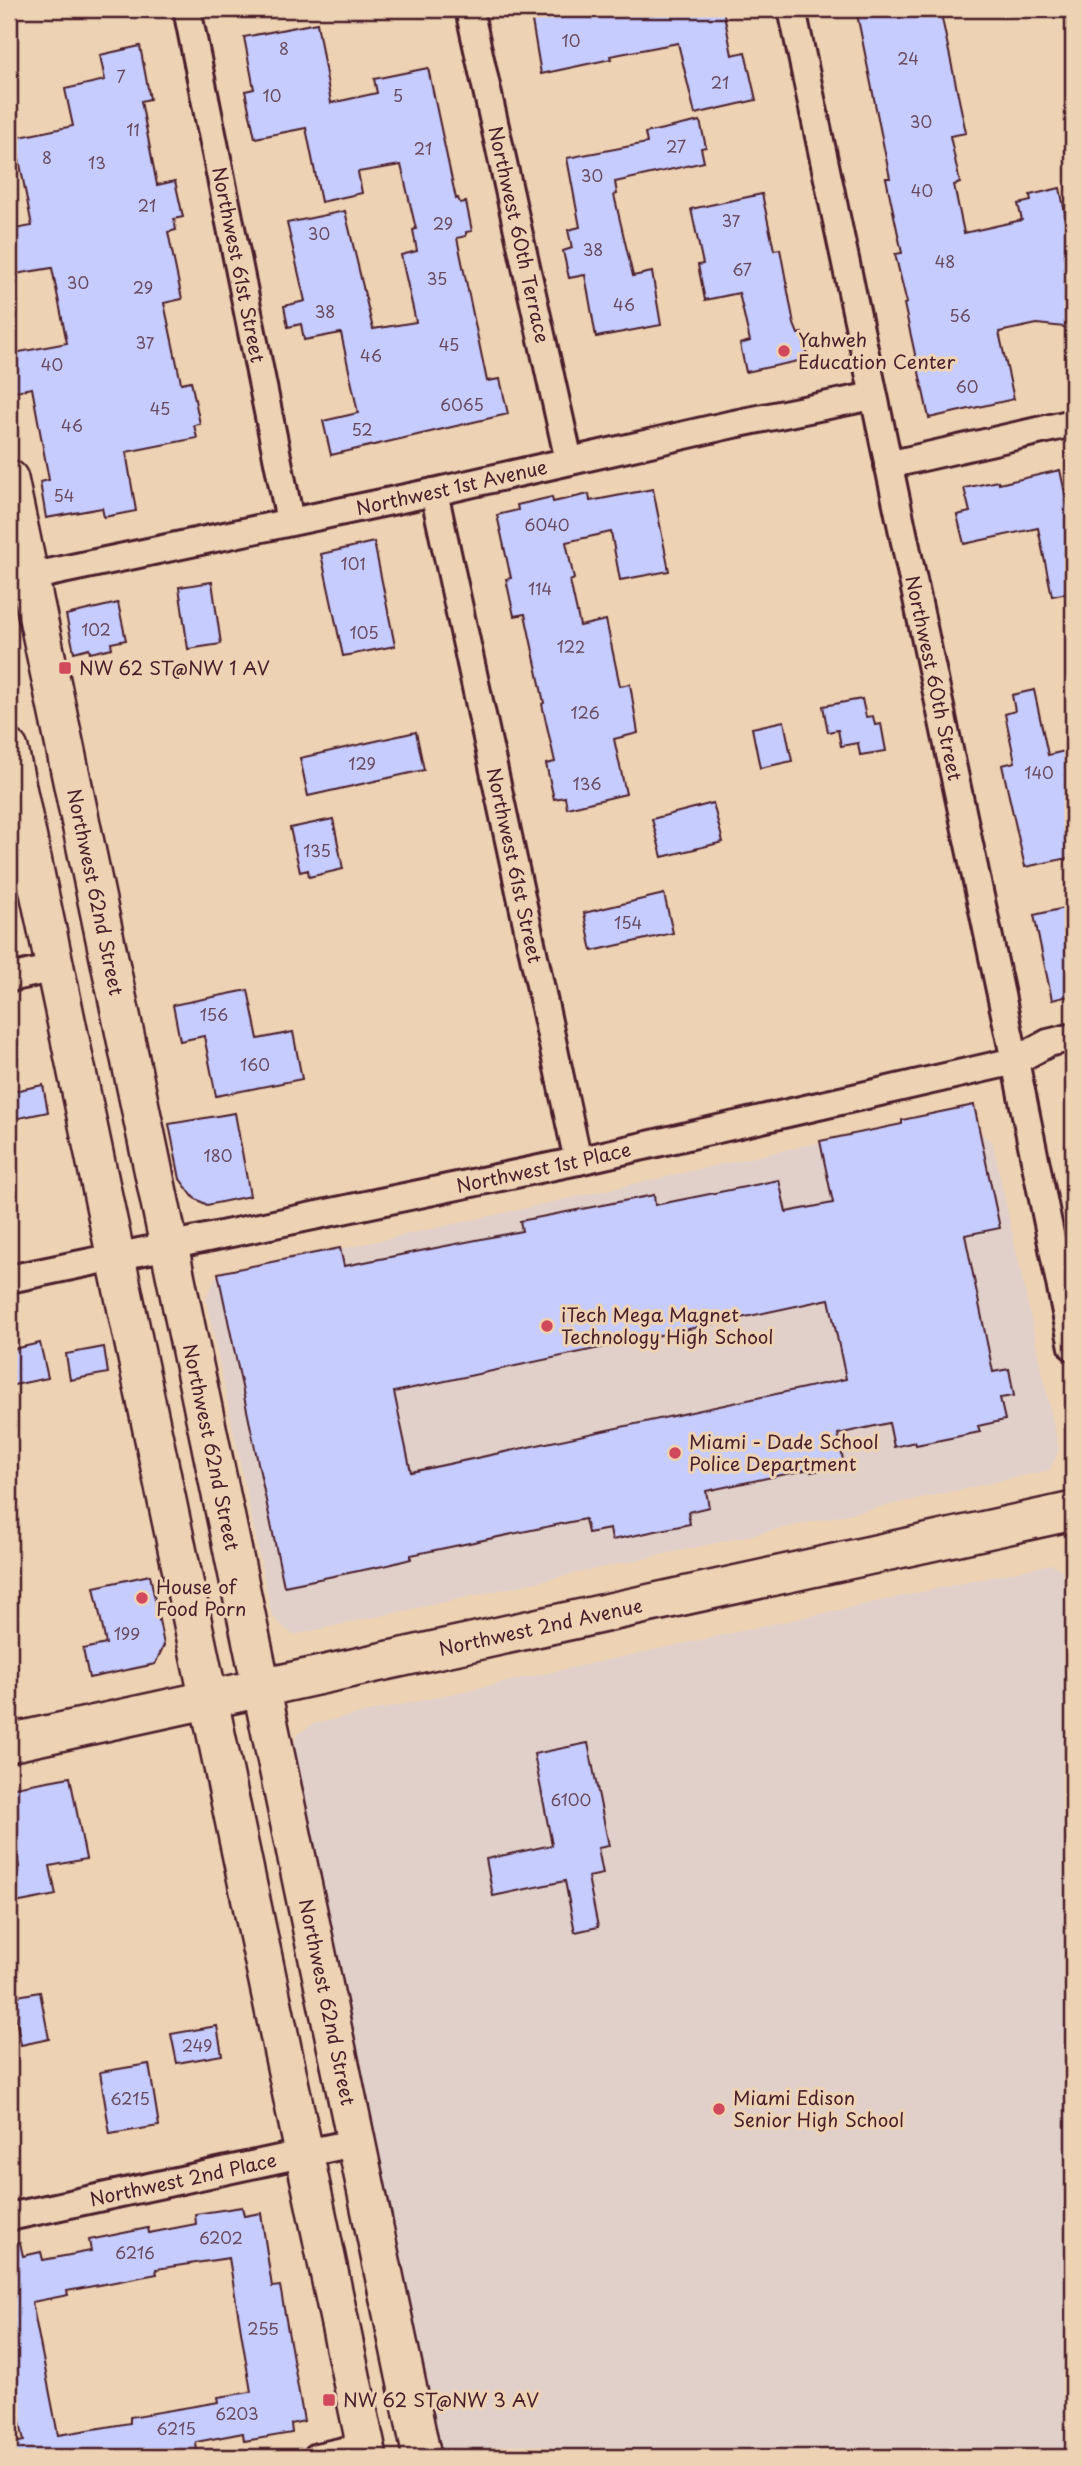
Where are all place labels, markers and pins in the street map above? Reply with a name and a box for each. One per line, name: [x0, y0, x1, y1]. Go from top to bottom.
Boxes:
place label: Yahweh Education Center: [798, 325, 955, 375]
marker: Yahweh Education Center: [776, 343, 792, 359]
place label: NW 62 ST@NW 1 AV: [79, 653, 270, 681]
marker: NW 62 ST@NW 1 AV: [57, 660, 73, 676]
place label: iTech Mega Magnet Technology High School: [561, 1300, 774, 1350]
marker: iTech Mega Magnet Technology High School: [539, 1318, 555, 1334]
place label: Miami - Dade School Police Department: [689, 1427, 879, 1477]
marker: Miami - Dade School Police Department: [667, 1445, 683, 1461]
place label: House of Food Porn: [156, 1572, 246, 1622]
marker: House of Food Porn: [134, 1590, 150, 1606]
place label: Miami Edison Senior High School: [733, 2083, 904, 2133]
marker: Miami Edison Senior High School: [711, 2101, 727, 2117]
place label: NW 62 ST@NW 3 AV: [343, 2385, 539, 2413]
marker: NW 62 ST@NW 3 AV: [321, 2392, 337, 2408]

